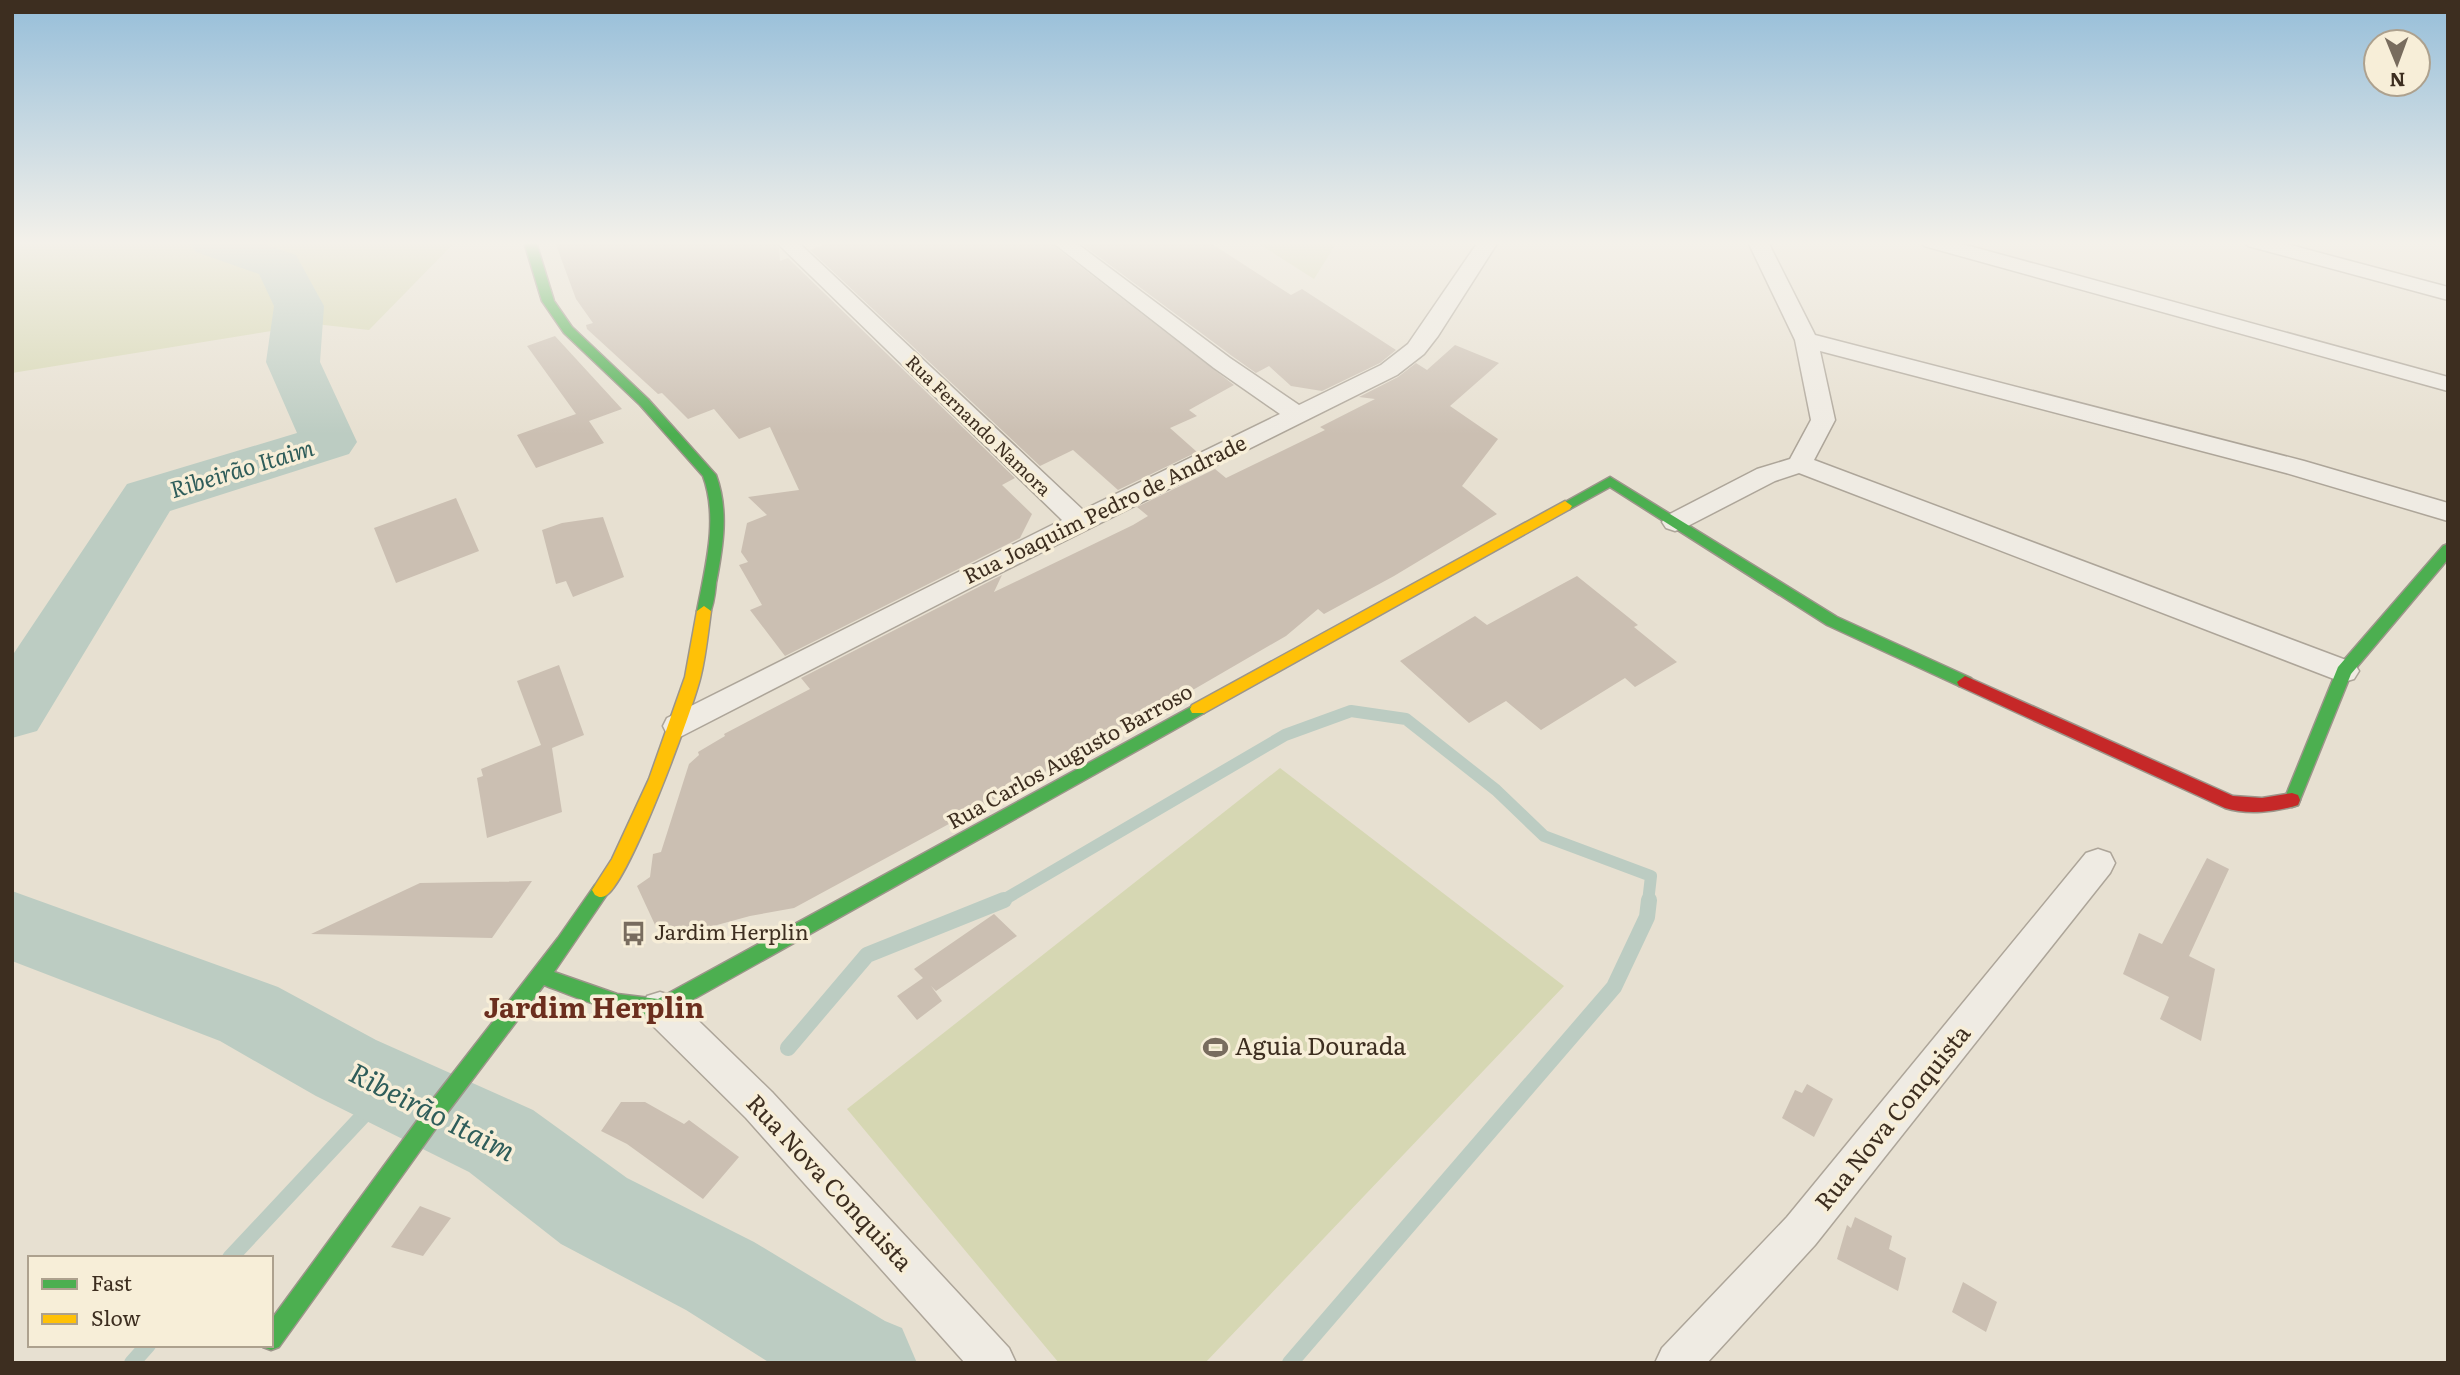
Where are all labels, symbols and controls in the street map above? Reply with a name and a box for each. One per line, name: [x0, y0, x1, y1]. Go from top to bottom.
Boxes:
north arrow: [2362, 28, 2432, 98]
text: N: [2389, 67, 2406, 95]
street label: Rua Fernando Namora: [900, 348, 1058, 502]
street label: Rua Joaquim Pedro de Andrade: [957, 426, 1251, 590]
water label: Ribeirão Itaim: [165, 429, 318, 505]
street label: Rua Carlos Augusto Barroso: [940, 674, 1197, 835]
place label: Jardim Herplin: [654, 915, 809, 946]
bus stop icon: Jardim Herplin: [620, 919, 648, 947]
district label: Jardim Herplin: [484, 985, 704, 1027]
street label: Rua Nova Conquista: [1805, 1016, 1977, 1217]
place label: Aguia Dourada: [1235, 1027, 1406, 1062]
sports icon: Aguia Dourada: [1201, 1033, 1229, 1061]
water label: Ribeirão Itaim: [343, 1050, 524, 1170]
street label: Rua Nova Conquista: [740, 1085, 922, 1277]
legend: [28, 1256, 273, 1347]
text: Fast: [91, 1266, 132, 1297]
text: Slow: [91, 1301, 141, 1332]

